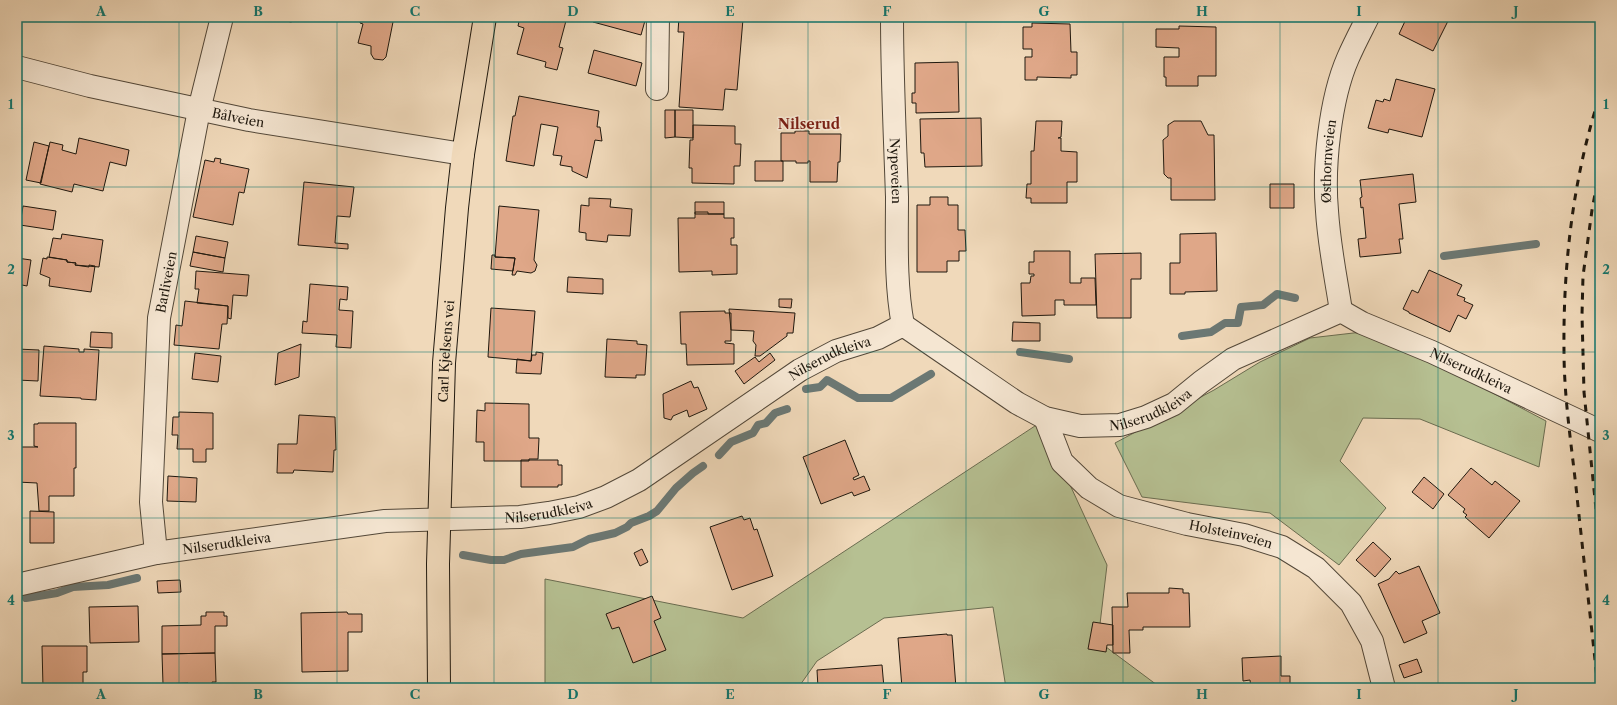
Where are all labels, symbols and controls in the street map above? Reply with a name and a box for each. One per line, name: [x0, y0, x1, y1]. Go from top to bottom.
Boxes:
text: A: [95, 3, 107, 19]
text: B: [253, 3, 263, 19]
text: C: [410, 3, 420, 19]
text: D: [567, 3, 579, 19]
text: E: [725, 3, 735, 19]
text: F: [883, 3, 892, 19]
text: G: [1038, 3, 1050, 19]
text: H: [1196, 3, 1208, 19]
text: I: [1356, 3, 1362, 19]
text: J: [1511, 3, 1519, 19]
text: 1: [8, 96, 14, 112]
text: 1: [1603, 96, 1609, 112]
street label: Bålveien: [211, 104, 266, 130]
district label: Nilserud: [778, 115, 841, 133]
street label: Østhornveien: [1318, 118, 1339, 203]
street label: Nypeveien: [887, 138, 905, 204]
street label: Barliveien: [152, 250, 180, 314]
text: 2: [7, 261, 15, 277]
text: 2: [1602, 261, 1610, 277]
street label: Carl Kjelsens vei: [435, 299, 457, 403]
street label: Nilserudkleiva: [785, 333, 873, 383]
street label: Nilserudkleiva: [1427, 344, 1515, 397]
street label: Nilserudkleiva: [1109, 385, 1195, 433]
text: 3: [7, 427, 15, 443]
text: 3: [1602, 427, 1610, 443]
street label: Nilserudkleiva: [504, 495, 595, 525]
street label: Holsteinveien: [1188, 517, 1275, 552]
street label: Nilserudkleiva: [182, 529, 272, 557]
text: 4: [7, 592, 15, 608]
text: 4: [1602, 592, 1610, 608]
text: A: [95, 686, 107, 702]
text: B: [253, 686, 263, 702]
text: C: [410, 686, 420, 702]
text: D: [567, 686, 579, 702]
text: E: [725, 686, 735, 702]
text: F: [883, 686, 892, 702]
text: G: [1038, 686, 1050, 702]
text: H: [1196, 686, 1208, 702]
text: I: [1356, 686, 1362, 702]
text: J: [1511, 686, 1519, 702]

